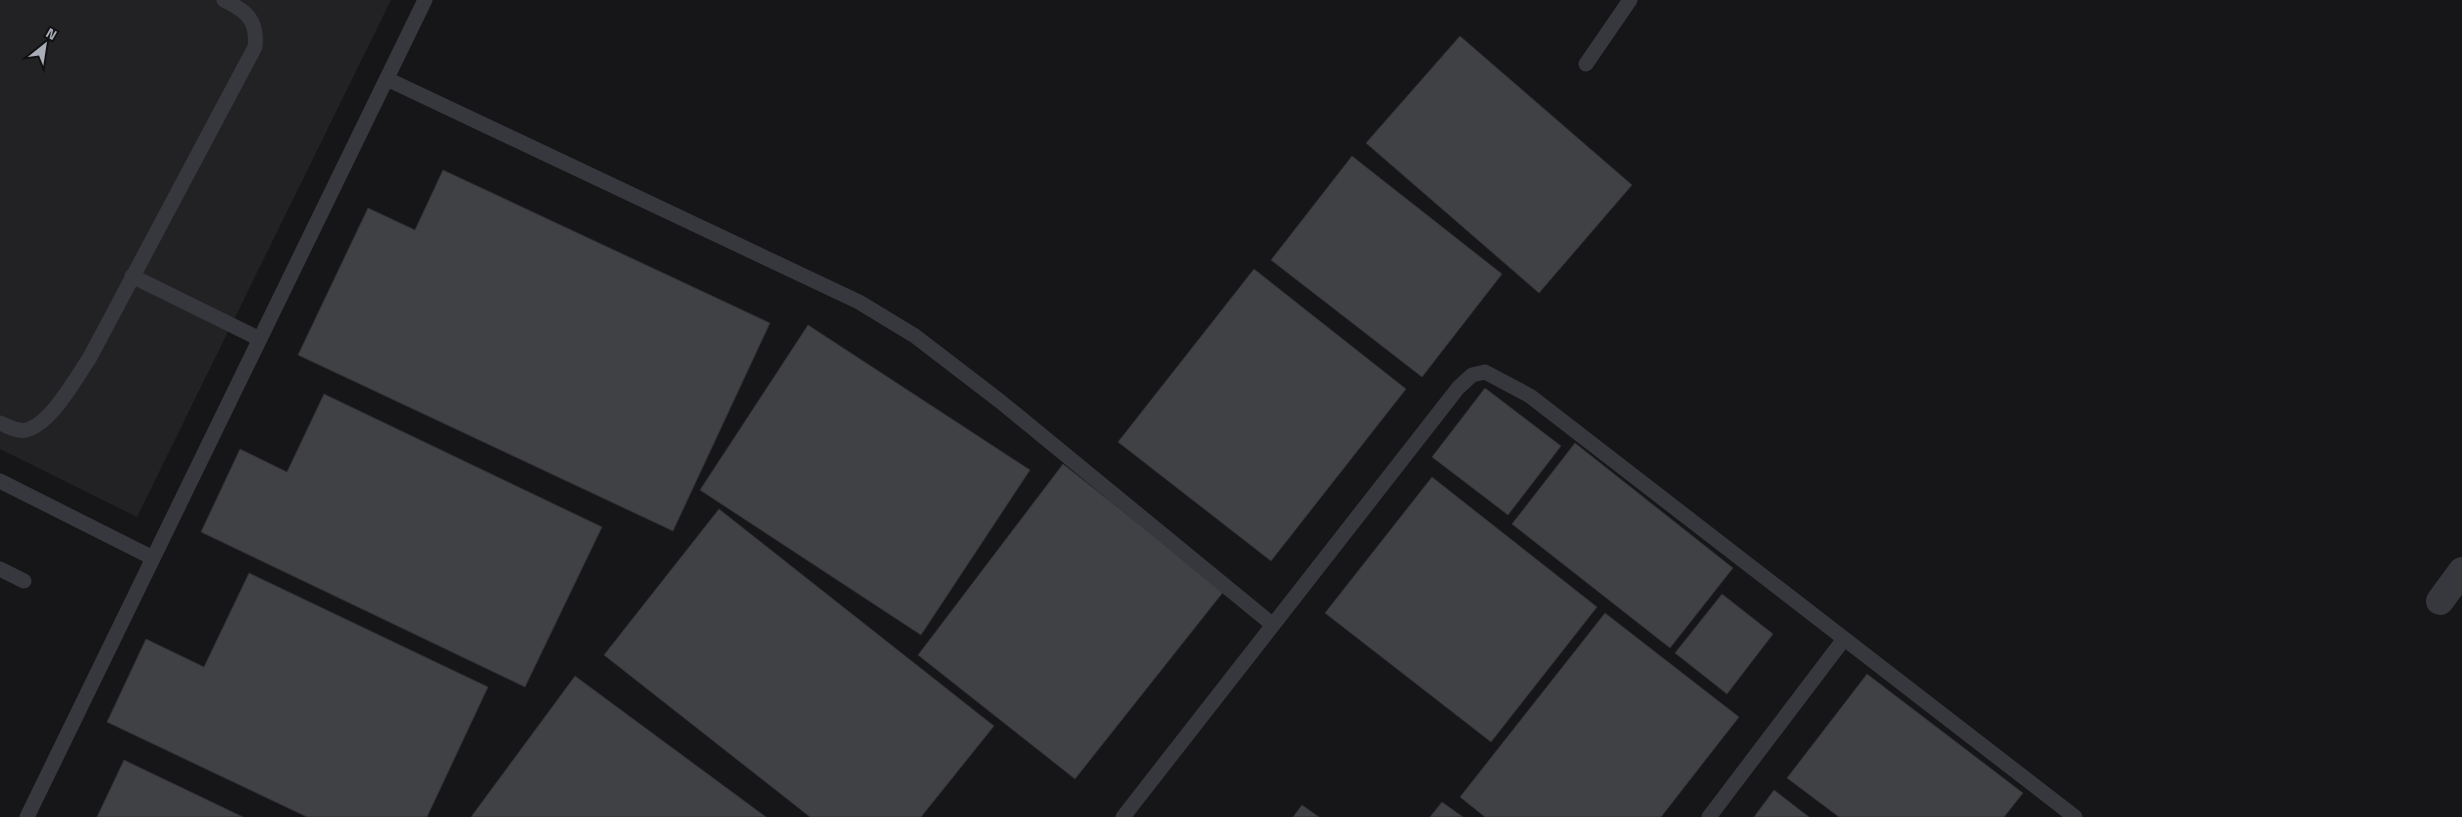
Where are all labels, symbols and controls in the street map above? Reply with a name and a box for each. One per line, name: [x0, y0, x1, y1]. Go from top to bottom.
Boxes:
north arrow: [20, 20, 70, 70]
text: N: [42, 22, 61, 45]

